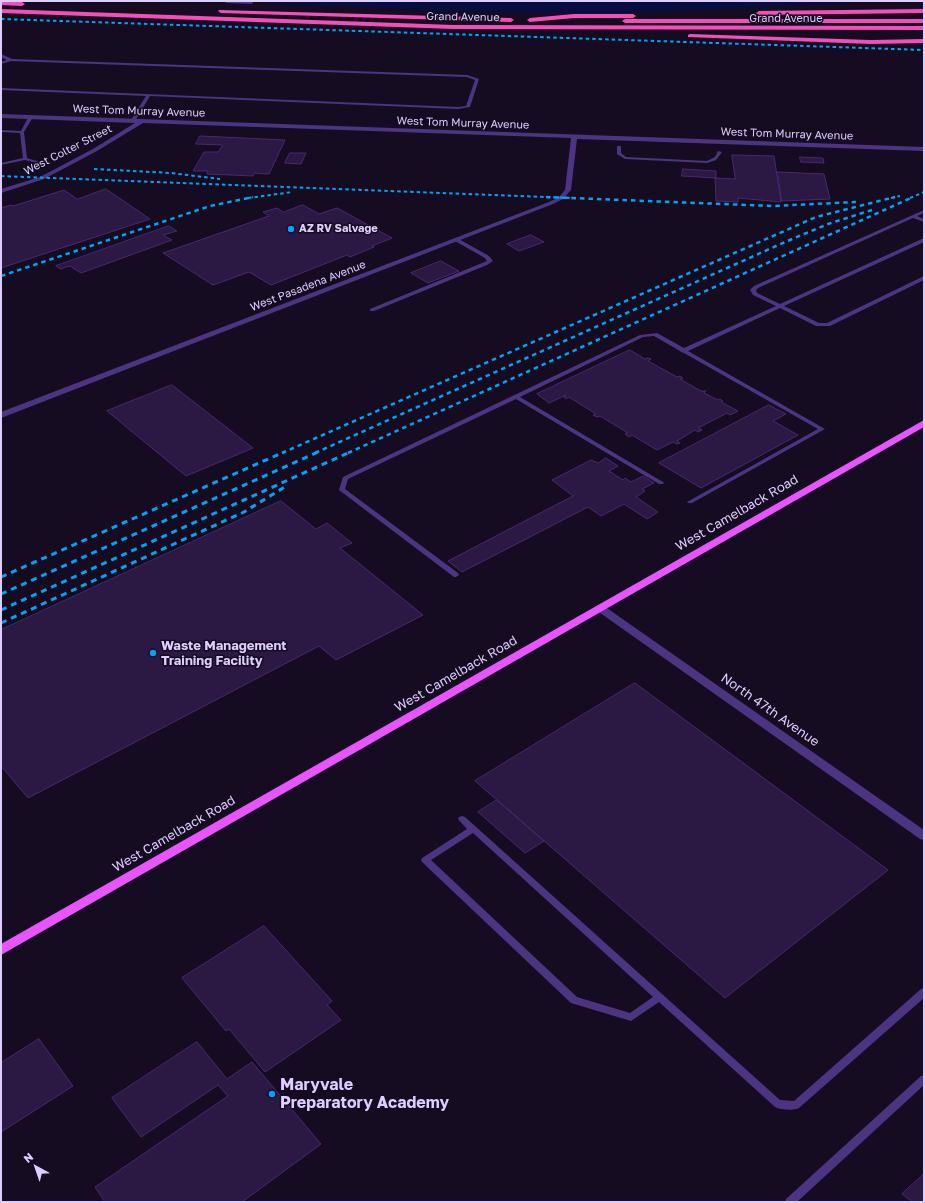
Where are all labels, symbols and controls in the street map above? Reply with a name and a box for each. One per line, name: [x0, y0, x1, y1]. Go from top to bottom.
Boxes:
street label: Grand Avenue: [426, 10, 500, 24]
street label: Grand Avenue: [749, 12, 823, 26]
street label: West Tom Murray Avenue: [72, 102, 206, 120]
street label: West Tom Murray Avenue: [396, 114, 530, 132]
street label: West Colter Street: [22, 122, 114, 178]
street label: West Tom Murray Avenue: [720, 125, 854, 143]
place label: AZ RV Salvage: [299, 222, 378, 236]
marker: AZ RV Salvage: [286, 224, 296, 234]
street label: West Pasadena Avenue: [248, 258, 368, 314]
street label: West Camelback Road: [673, 471, 801, 555]
street label: West Camelback Road: [392, 632, 520, 716]
place label: Waste Management Training Facility: [161, 638, 287, 669]
marker: Waste Management Training Facility: [148, 648, 158, 658]
street label: North 47th Avenue: [718, 670, 822, 750]
street label: West Camelback Road: [110, 792, 238, 876]
place label: Maryvale Preparatory Academy: [280, 1075, 449, 1113]
marker: Maryvale Preparatory Academy: [267, 1089, 277, 1099]
north arrow: [16, 1147, 56, 1187]
text: N: [21, 1150, 35, 1165]

